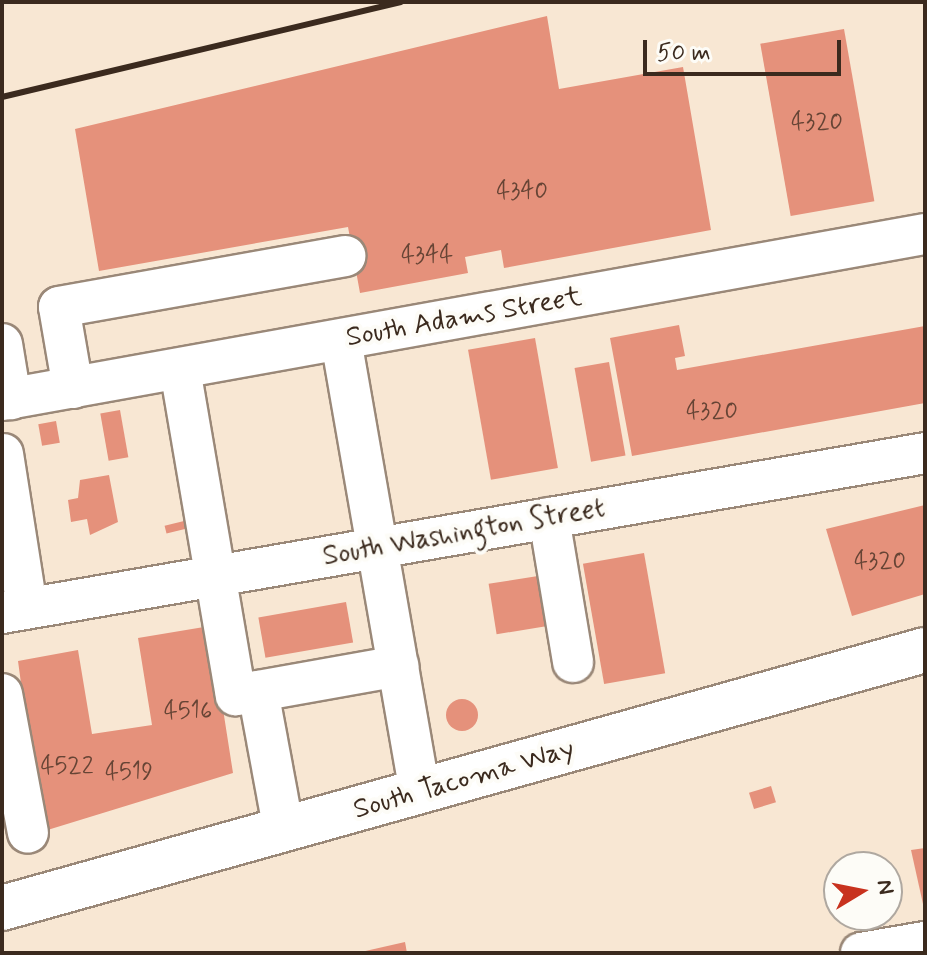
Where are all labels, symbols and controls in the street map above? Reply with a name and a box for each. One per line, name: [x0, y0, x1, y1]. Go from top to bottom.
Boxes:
scale bar: [647, 24, 845, 74]
text: 50 m: [657, 38, 711, 69]
house number: 4320: [791, 109, 843, 137]
house number: 4340: [496, 178, 548, 206]
house number: 4344: [401, 242, 453, 270]
street label: South Adams Street: [344, 281, 584, 355]
house number: 4320: [686, 398, 738, 426]
street label: South Washington Street: [318, 491, 610, 575]
house number: 4320: [854, 548, 906, 576]
house number: 4516: [164, 698, 212, 726]
street label: South Tacoma Way: [350, 732, 578, 828]
house number: 4522: [41, 753, 93, 781]
house number: 4519: [105, 759, 153, 787]
north arrow: [823, 851, 903, 931]
text: N: [870, 878, 900, 897]

